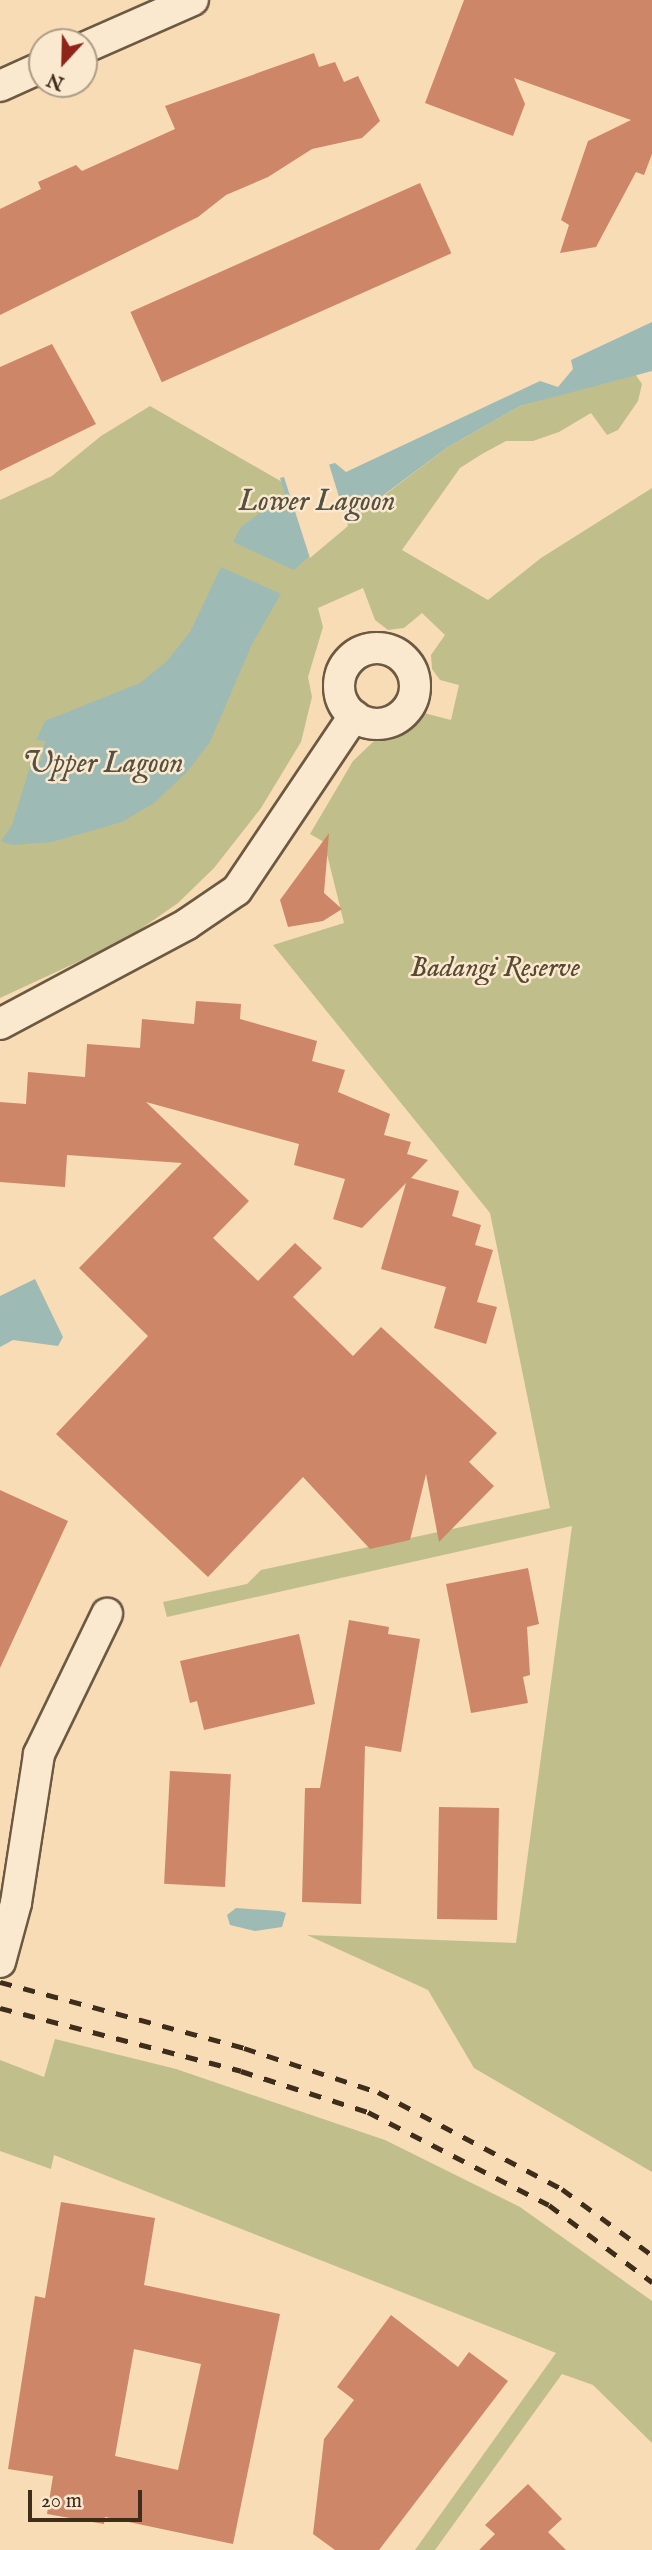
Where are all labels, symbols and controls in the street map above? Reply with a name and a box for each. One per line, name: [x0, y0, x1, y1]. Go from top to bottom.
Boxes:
north arrow: [28, 28, 98, 98]
text: N: [44, 66, 68, 95]
water label: Lower Lagoon: [238, 484, 396, 520]
water label: Upper Lagoon: [22, 746, 184, 782]
park label: Badangi Reserve: [410, 952, 580, 986]
scale bar: [32, 2476, 145, 2520]
text: 20 m: [41, 2488, 82, 2515]

